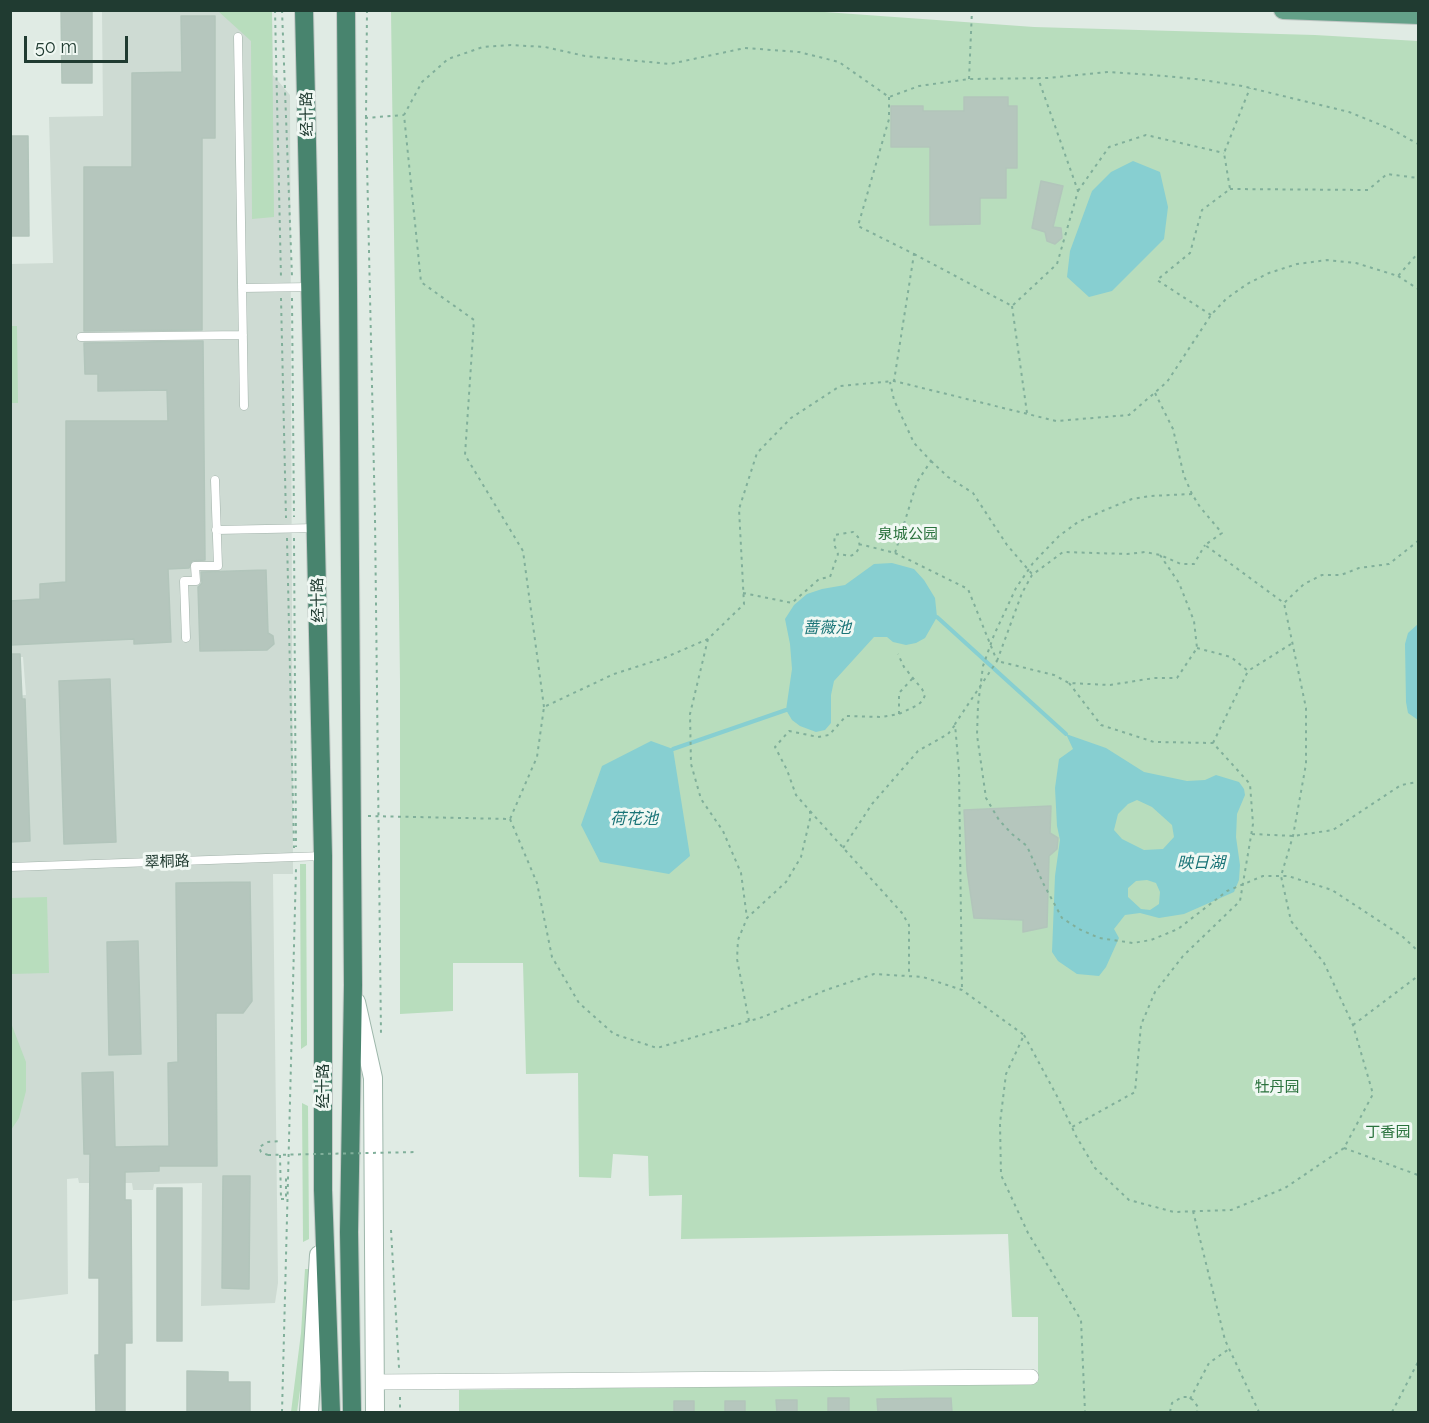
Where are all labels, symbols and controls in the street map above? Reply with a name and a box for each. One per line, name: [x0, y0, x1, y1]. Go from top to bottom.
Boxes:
scale bar: [27, 24, 130, 62]
text: 50 m: [35, 36, 77, 57]
street label: 经十路: [298, 91, 316, 137]
park label: 泉城公园: [878, 525, 938, 543]
street label: 经十路: [309, 577, 327, 623]
water label: 蔷薇池: [803, 618, 851, 638]
water label: 荷花池: [610, 809, 658, 829]
street label: 翠桐路: [144, 852, 190, 872]
water label: 映日湖: [1177, 853, 1225, 873]
street label: 经十路: [314, 1064, 332, 1108]
park label: 牡丹园: [1255, 1078, 1299, 1096]
park label: 丁香园: [1366, 1123, 1410, 1141]

